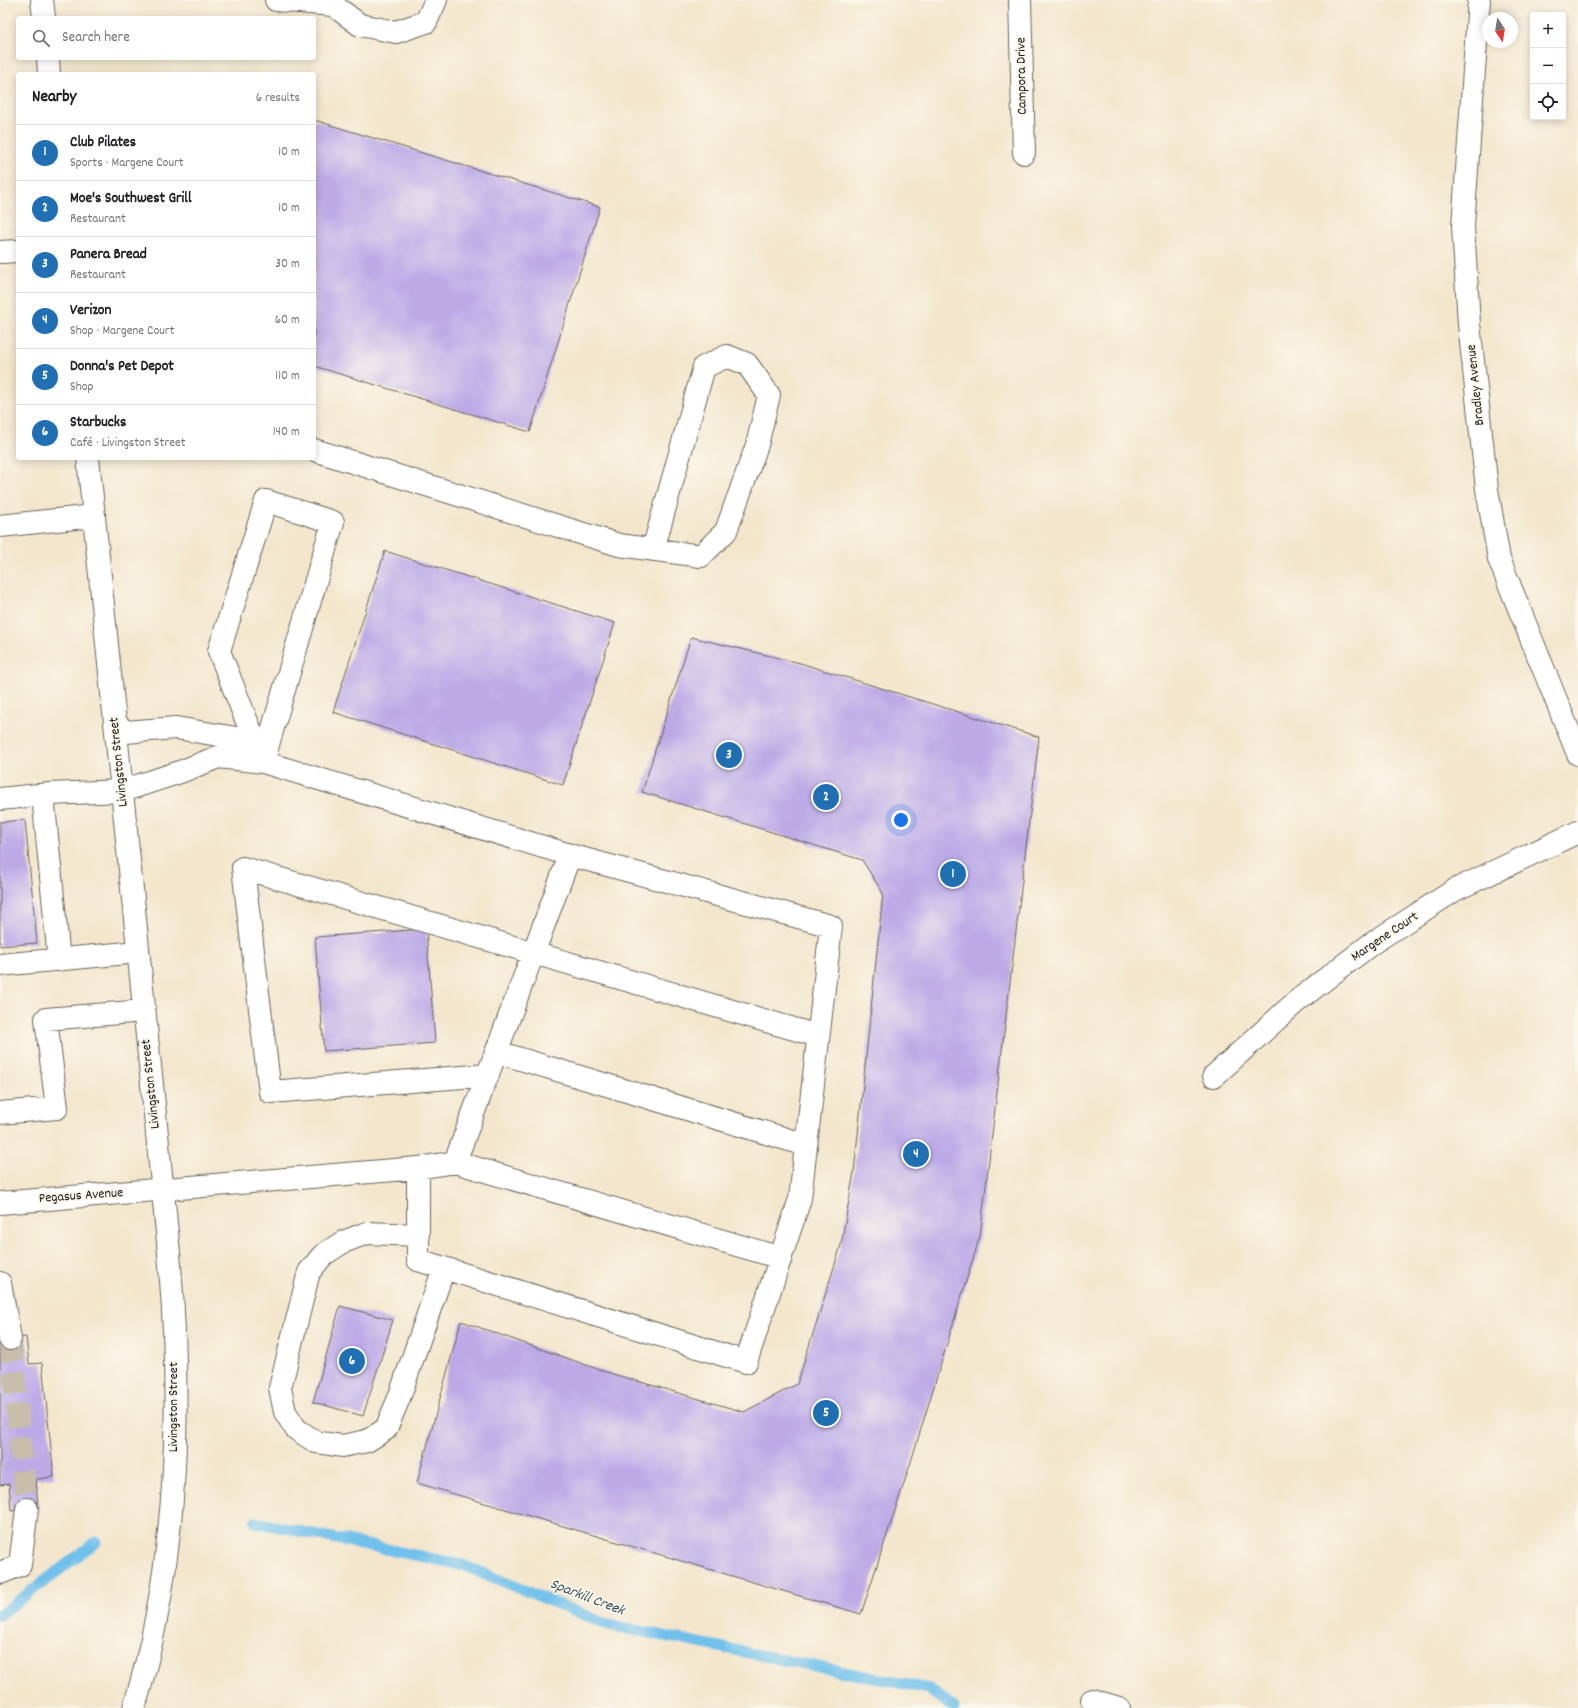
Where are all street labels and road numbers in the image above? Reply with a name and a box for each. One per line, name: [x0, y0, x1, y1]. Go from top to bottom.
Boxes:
street label: Campora Drive: [1011, 37, 1033, 115]
street label: Bradley Avenue: [1462, 343, 1490, 427]
street label: Livingston Street: [104, 716, 134, 808]
street label: Margene Court: [1347, 907, 1423, 967]
street label: Livingston Street: [136, 1038, 166, 1130]
street label: Pegasus Avenue: [38, 1183, 124, 1209]
street label: Livingston Street: [164, 1362, 184, 1452]

